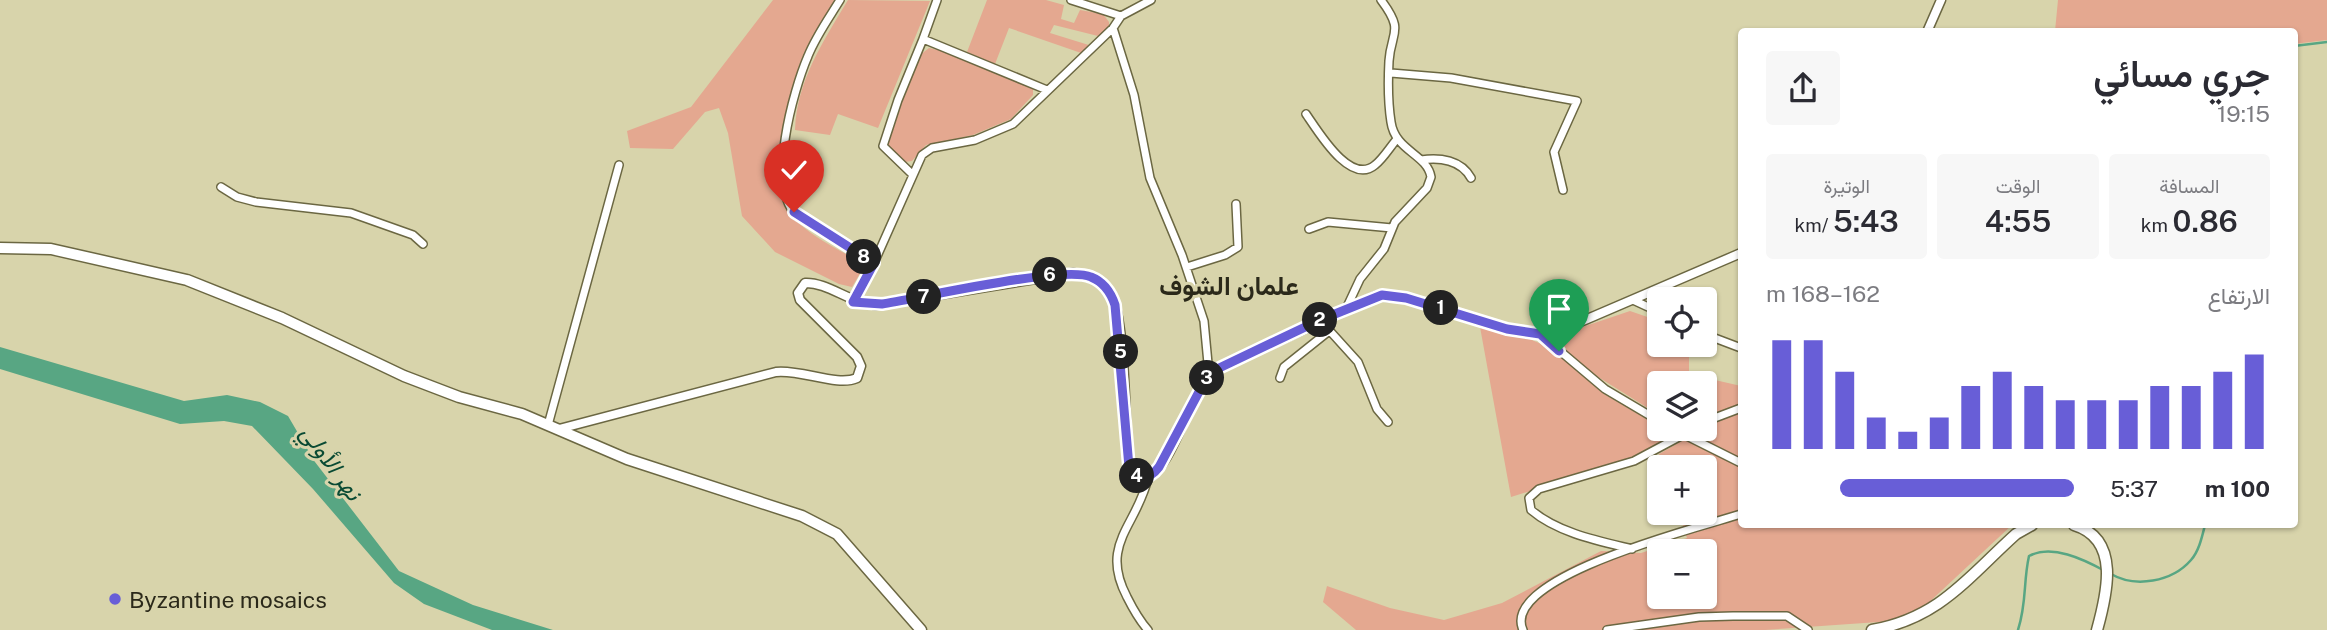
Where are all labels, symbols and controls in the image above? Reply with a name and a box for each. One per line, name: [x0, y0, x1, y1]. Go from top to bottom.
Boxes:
button: share: [1766, 51, 1840, 125]
text: جري مسائي: [2093, 51, 2270, 96]
text: 19:15: [2217, 100, 2270, 127]
pin: [764, 140, 824, 212]
icon: check: [775, 151, 813, 189]
text: الوتيرة: [1823, 175, 1870, 197]
text: الوقت: [1996, 175, 2040, 197]
text: المسافة: [2159, 175, 2220, 197]
text: 5:43: [1833, 203, 1899, 239]
text: 4:55: [1985, 203, 2051, 239]
text: 0.86: [2173, 203, 2238, 239]
text: /km: [1795, 214, 1833, 236]
text: km: [2141, 214, 2173, 236]
pin: 8: [846, 240, 882, 274]
text: 8: [857, 245, 870, 267]
pin: 6: [1032, 258, 1068, 292]
text: 6: [1043, 263, 1056, 285]
district label: علمان الشوف: [1159, 270, 1299, 302]
pin: [1529, 279, 1589, 351]
pin: 7: [906, 280, 942, 314]
text: 162–168 m: [1766, 280, 1880, 307]
text: الارتفاع: [2208, 282, 2270, 309]
text: 7: [918, 285, 929, 307]
map controls: [1647, 287, 1717, 609]
button: locate: [1647, 287, 1717, 357]
pin: 1: [1424, 290, 1458, 326]
icon: arrive: [1540, 290, 1578, 328]
text: 1: [1436, 296, 1445, 318]
pin: 2: [1302, 302, 1338, 338]
text: 2: [1313, 308, 1326, 330]
pin: 5: [1104, 334, 1138, 370]
text: 5: [1114, 340, 1127, 362]
pin: 3: [1190, 360, 1224, 396]
text: 3: [1200, 366, 1213, 388]
button: layers: [1647, 371, 1717, 441]
water label: نهر الأولي: [290, 419, 369, 510]
button: +: [1647, 455, 1717, 525]
pin: 4: [1120, 458, 1154, 494]
text: 4: [1130, 464, 1143, 486]
text: 5:37: [2110, 475, 2158, 502]
text: 100 m: [2205, 475, 2270, 502]
button: −: [1647, 539, 1717, 609]
place label: Byzantine mosaics: [129, 586, 327, 613]
marker: Byzantine mosaics: [107, 591, 123, 607]

